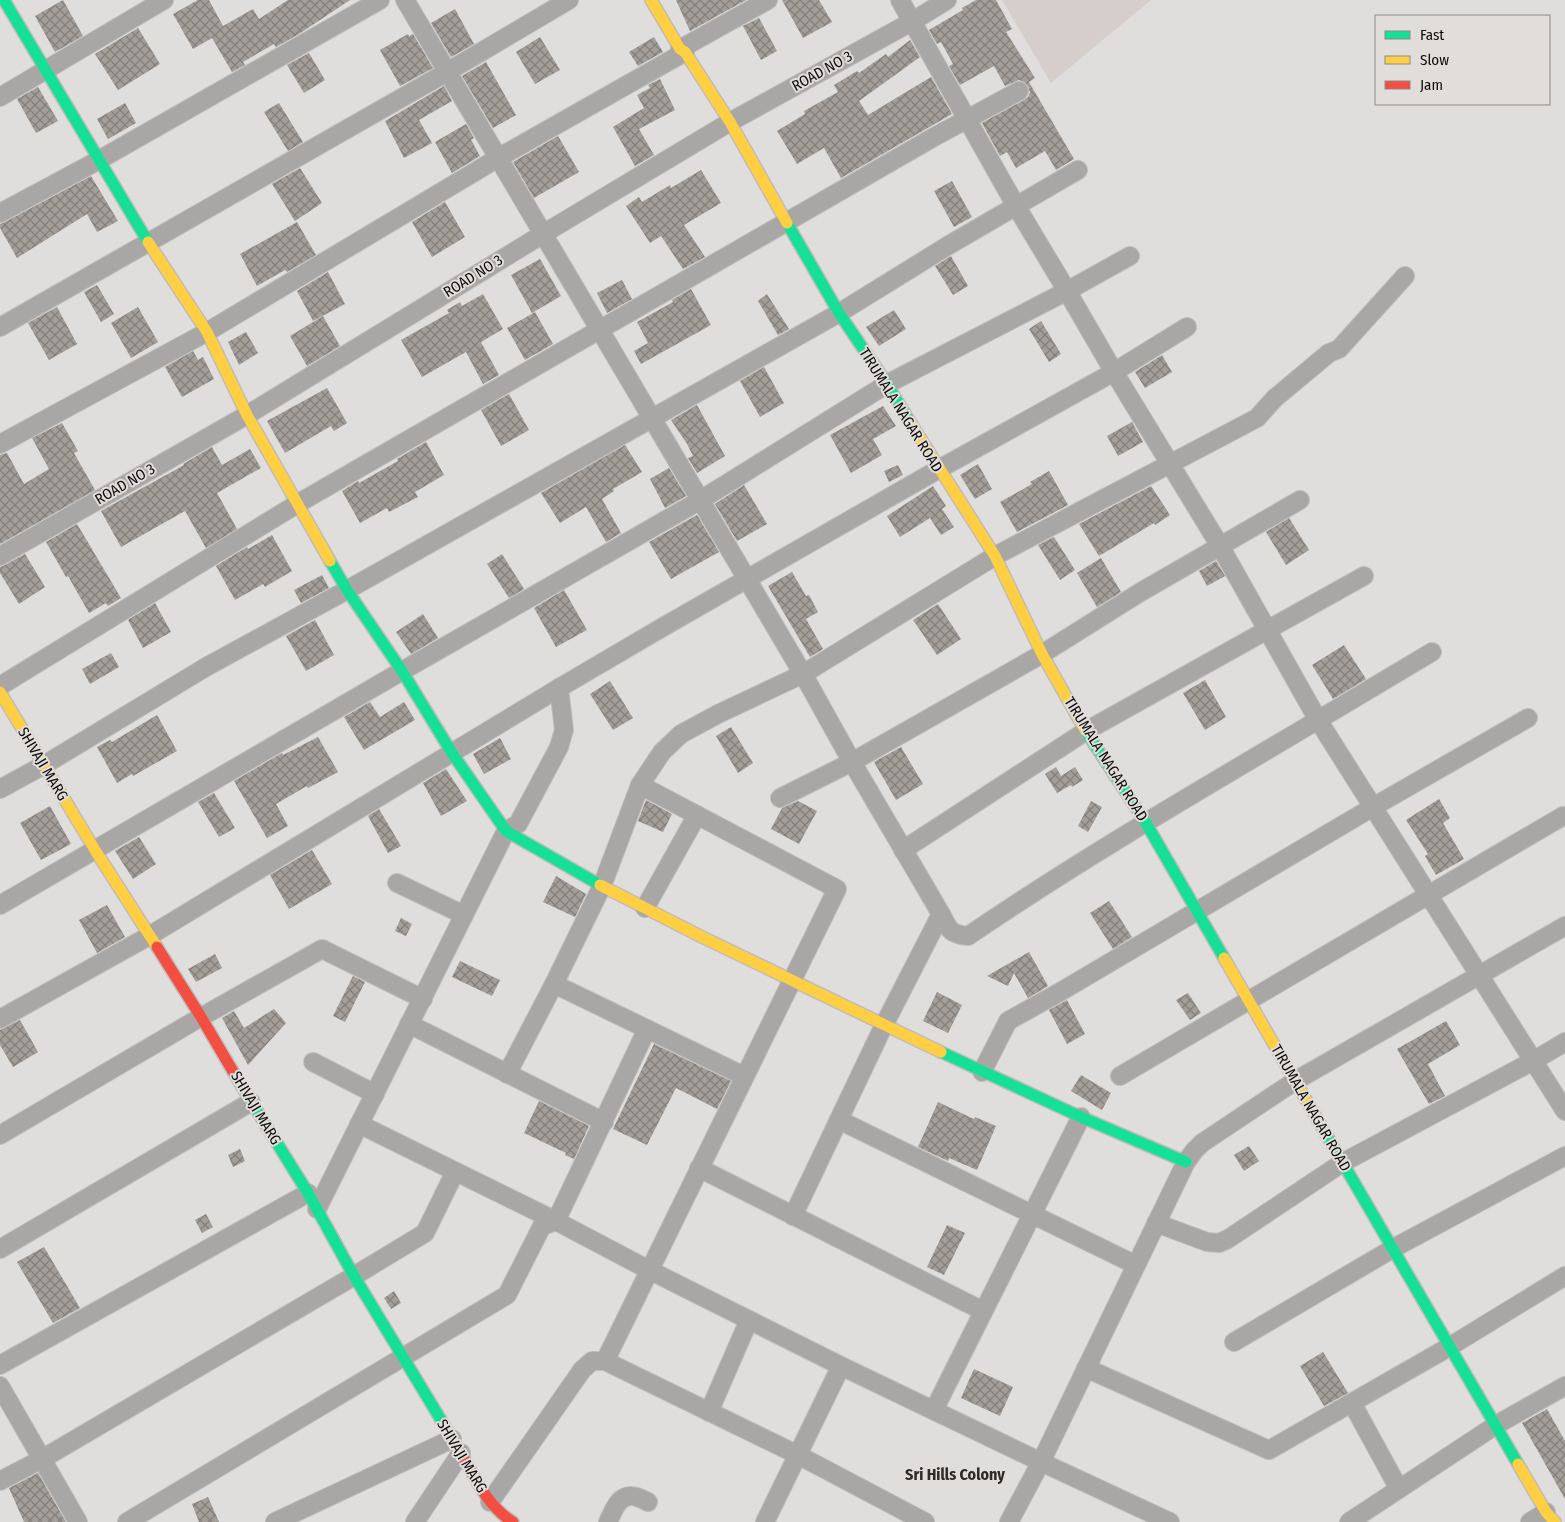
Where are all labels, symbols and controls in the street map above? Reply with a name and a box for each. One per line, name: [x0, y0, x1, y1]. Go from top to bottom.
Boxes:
legend: [1375, 15, 1550, 105]
text: Fast: [1420, 26, 1444, 44]
street label: ROAD NO 3: [789, 47, 856, 95]
text: Slow: [1420, 51, 1449, 69]
text: Jam: [1420, 76, 1443, 94]
street label: ROAD NO 3: [440, 251, 506, 301]
street label: TIRUMALA NAGAR ROAD: [855, 344, 947, 476]
street label: ROAD NO 3: [92, 460, 158, 508]
street label: TIRUMALA NAGAR ROAD: [1060, 693, 1152, 825]
street label: SHIVAJI MARG: [14, 724, 72, 804]
street label: TIRUMALA NAGAR ROAD: [1267, 1041, 1355, 1175]
street label: SHIVAJI MARG: [227, 1068, 285, 1148]
street label: SHIVAJI MARG: [433, 1416, 491, 1496]
district label: Sri Hills Colony: [905, 1465, 1005, 1484]

